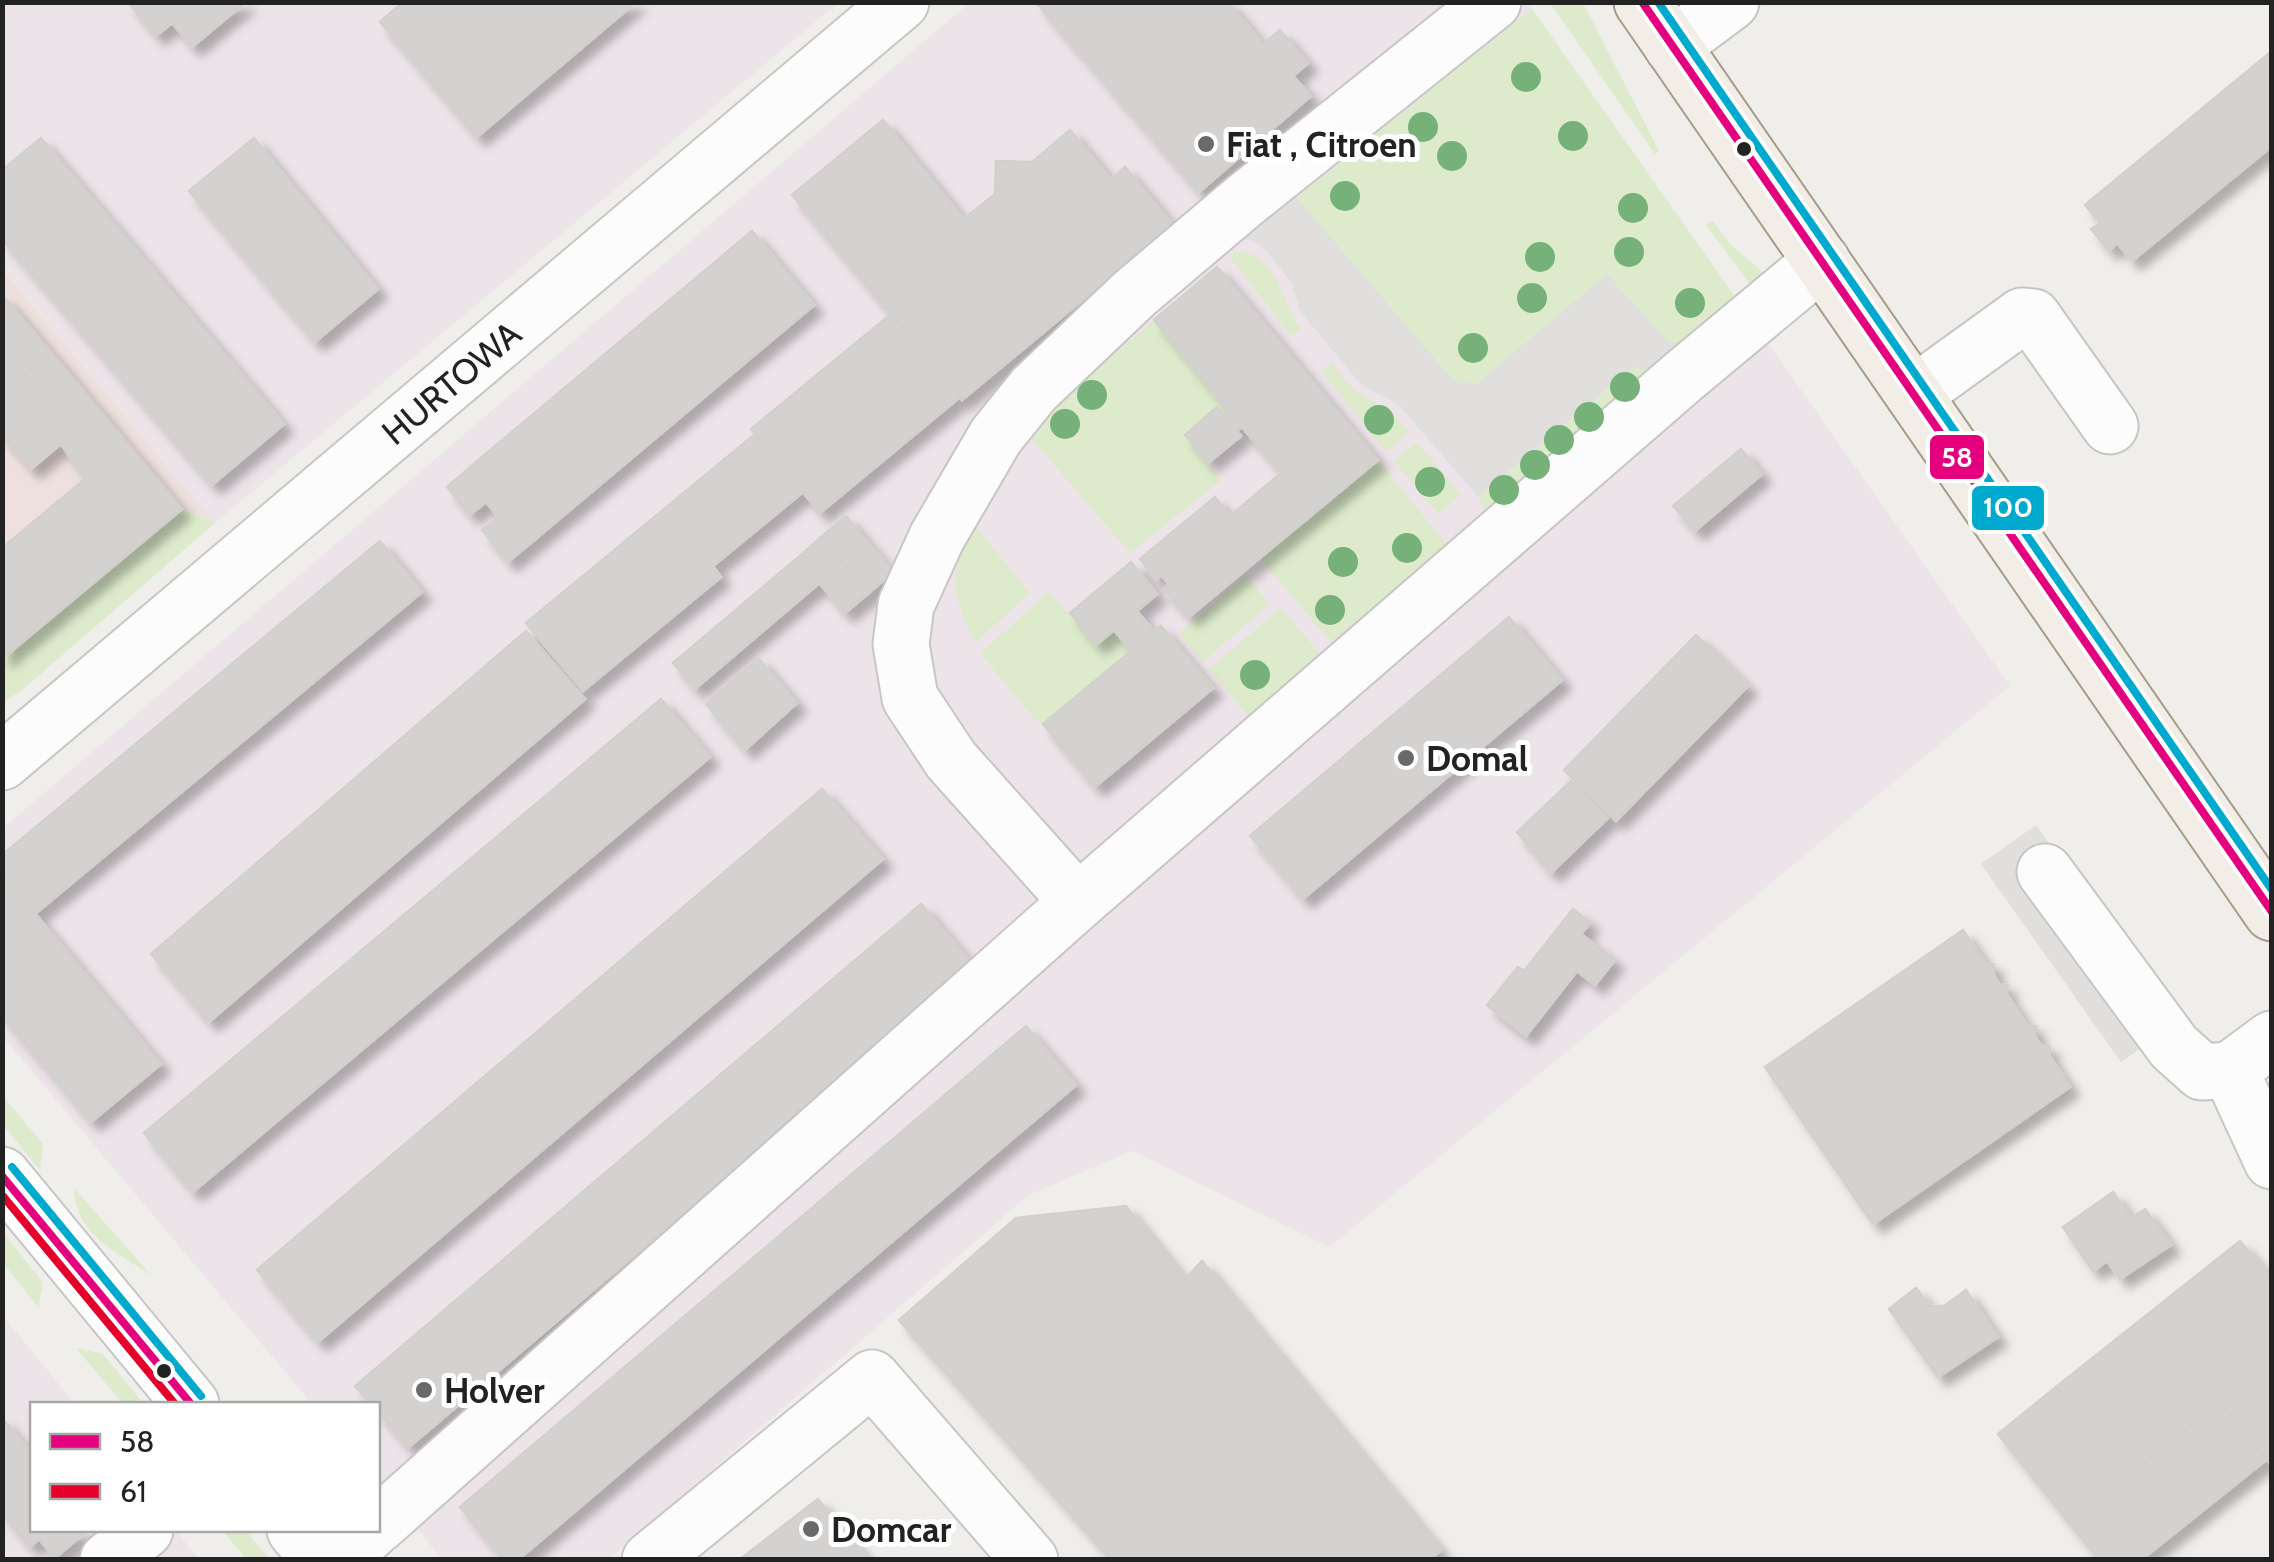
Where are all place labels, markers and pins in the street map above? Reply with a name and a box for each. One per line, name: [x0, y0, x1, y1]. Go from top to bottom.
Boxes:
place label: Fiat , Citroen: [1226, 123, 1417, 166]
marker: Fiat , Citroen: [1195, 133, 1217, 155]
unlabelled marker: [1734, 139, 1754, 159]
place label: Domal: [1426, 737, 1528, 780]
marker: Domal: [1395, 747, 1417, 769]
unlabelled marker: [154, 1361, 174, 1381]
place label: Holver: [444, 1369, 545, 1412]
marker: Holver: [413, 1379, 435, 1401]
place label: Domcar: [831, 1508, 952, 1551]
marker: Domcar: [800, 1518, 822, 1540]

